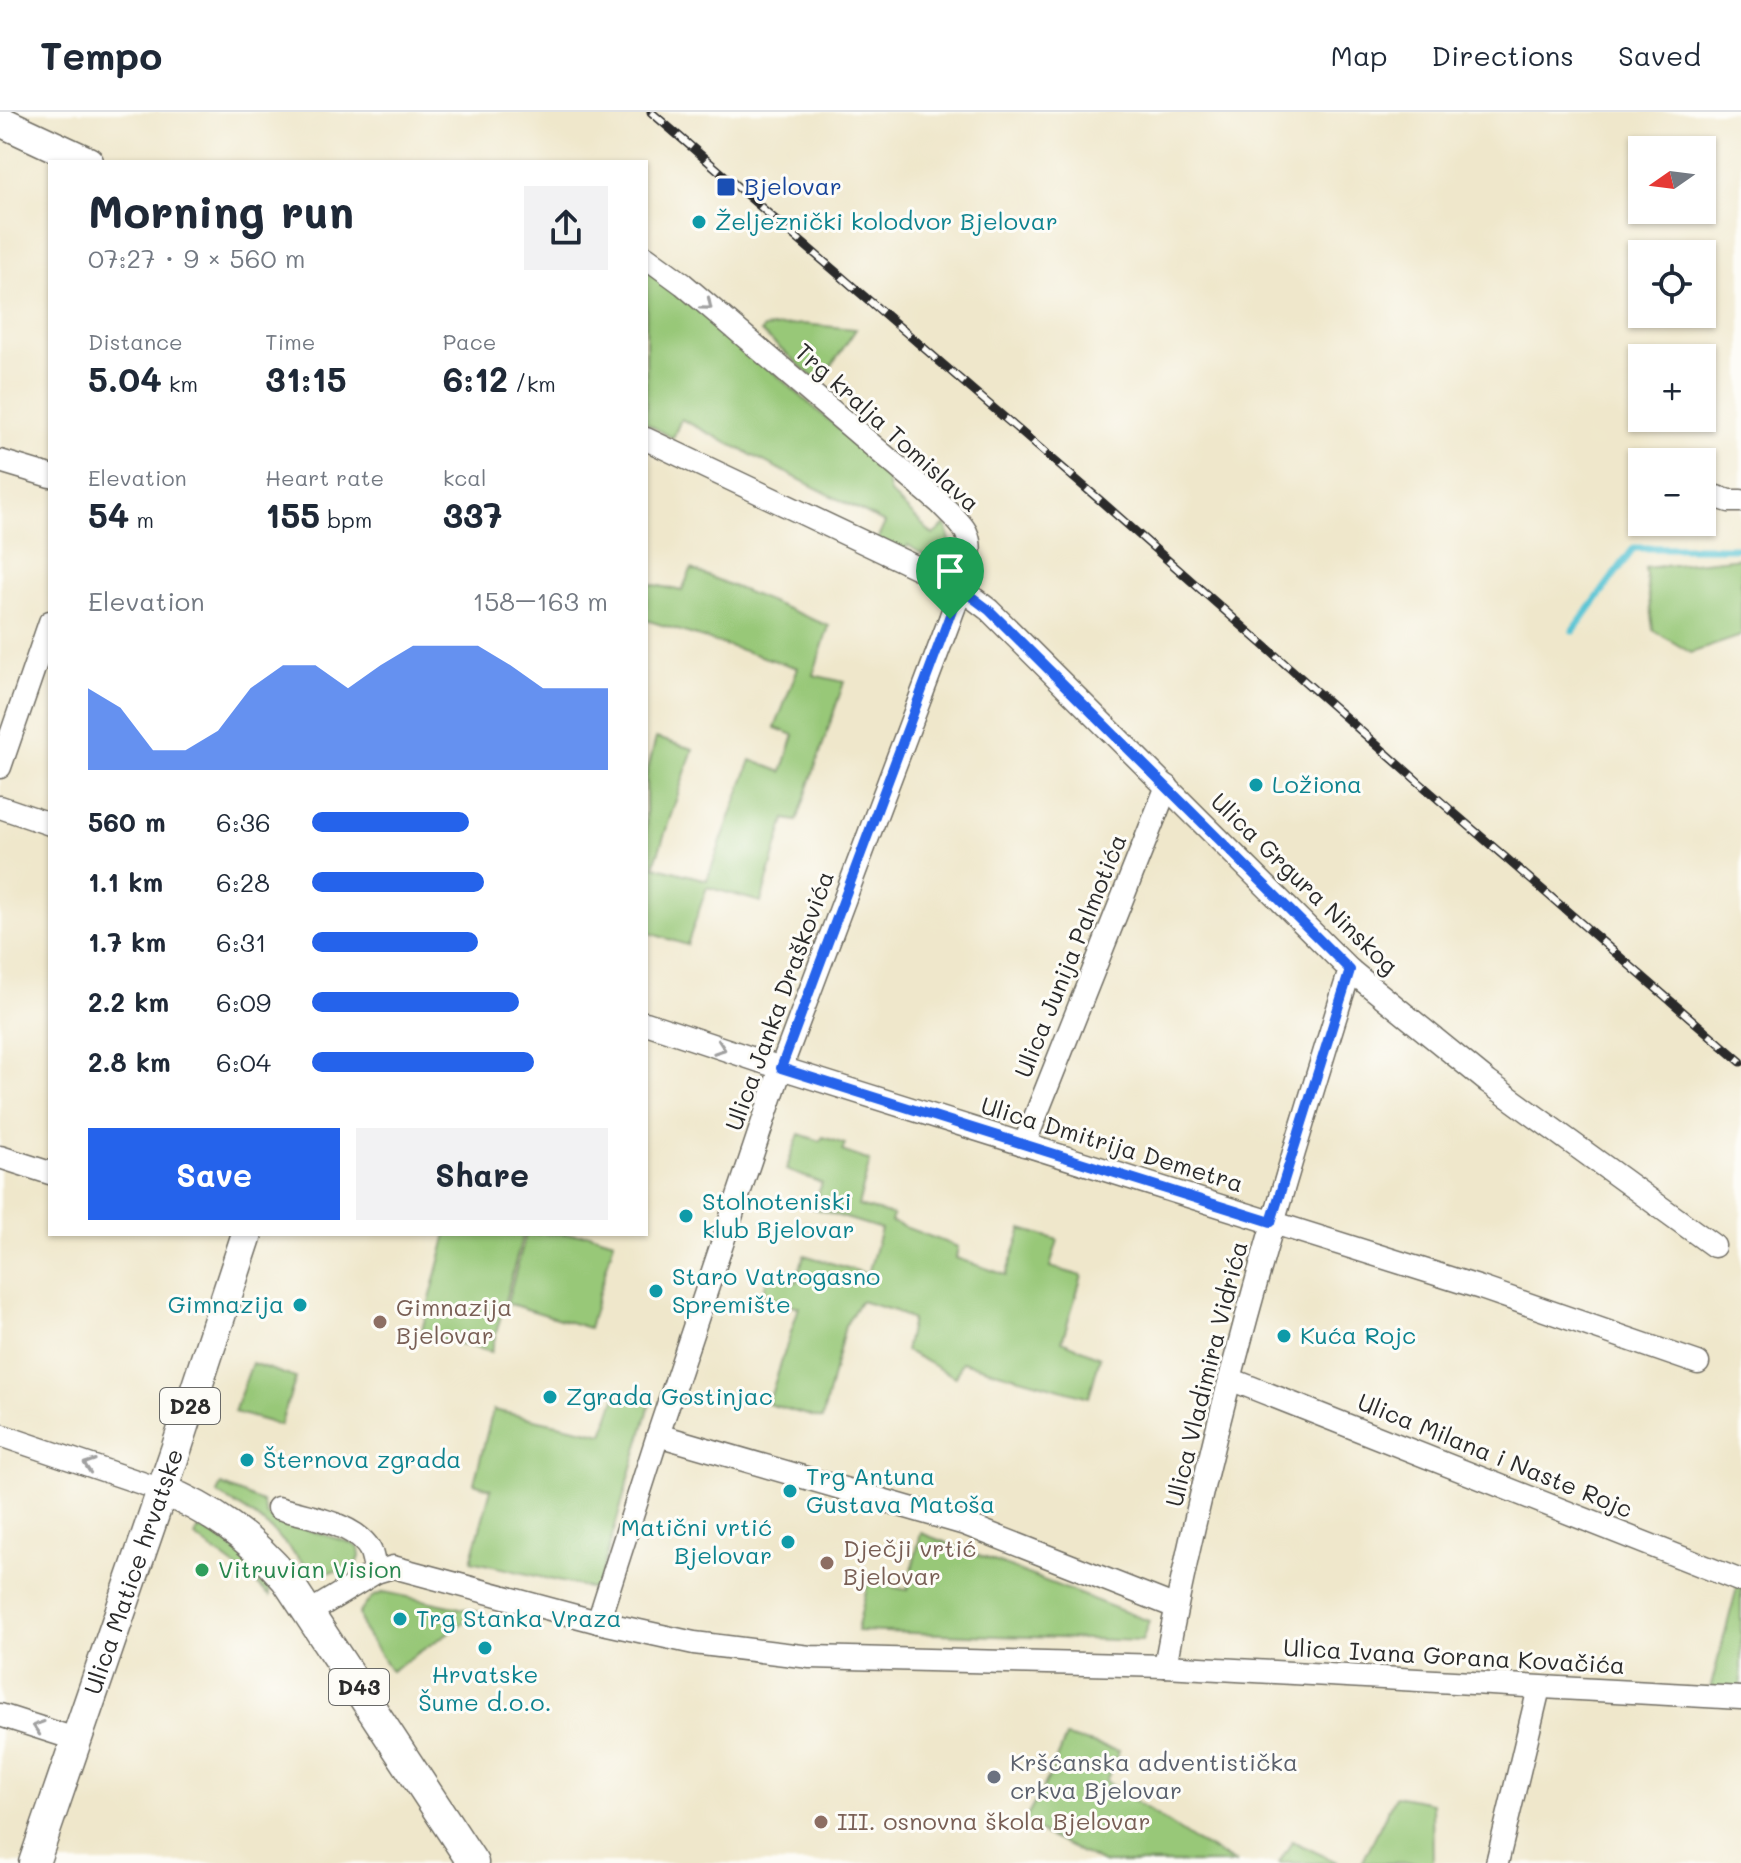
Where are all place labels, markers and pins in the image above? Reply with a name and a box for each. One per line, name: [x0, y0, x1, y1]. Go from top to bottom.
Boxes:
place label: Bjelovar: [744, 170, 842, 201]
marker: Bjelovar: [715, 176, 737, 198]
place label: Željeznički kolodvor Bjelovar: [715, 205, 1058, 236]
marker: Željeznički kolodvor Bjelovar: [690, 213, 708, 231]
pin: [916, 537, 984, 619]
place label: Ložiona: [1272, 768, 1362, 799]
marker: Ložiona: [1247, 776, 1265, 794]
place label: Stolnoteniski klub Bjelovar: [702, 1185, 855, 1244]
marker: Stolnoteniski klub Bjelovar: [677, 1207, 695, 1225]
place label: Staro Vatrogasno Spremište: [672, 1260, 880, 1319]
marker: Staro Vatrogasno Spremište: [647, 1282, 665, 1300]
place label: Gimnazija: [168, 1288, 284, 1319]
place label: Gimnazija Bjelovar: [396, 1291, 512, 1350]
marker: Gimnazija: [291, 1296, 309, 1314]
marker: Gimnazija Bjelovar: [371, 1313, 389, 1331]
place label: Kuća Rojc: [1300, 1319, 1416, 1350]
marker: Kuća Rojc: [1275, 1327, 1293, 1345]
place label: Zgrada Gostinjac: [566, 1380, 773, 1411]
marker: Zgrada Gostinjac: [541, 1388, 559, 1406]
place label: Šternova zgrada: [263, 1443, 461, 1474]
marker: Šternova zgrada: [238, 1451, 256, 1469]
place label: Trg Antuna Gustava Matoša: [806, 1460, 995, 1519]
marker: Trg Antuna Gustava Matoša: [781, 1482, 799, 1500]
place label: Matični vrtić Bjelovar: [621, 1511, 772, 1570]
place label: Dječji vrtić Bjelovar: [843, 1532, 976, 1591]
marker: Matični vrtić Bjelovar: [779, 1533, 797, 1551]
place label: Vitruvian Vision: [218, 1553, 402, 1584]
marker: Dječji vrtić Bjelovar: [818, 1554, 836, 1572]
marker: Vitruvian Vision: [193, 1561, 211, 1579]
place label: Trg Stanka Vraza: [416, 1602, 621, 1633]
marker: Trg Stanka Vraza: [391, 1610, 409, 1628]
marker: Hrvatske Šume d.o.o.: [476, 1639, 494, 1657]
place label: Hrvatske Šume d.o.o.: [418, 1658, 552, 1717]
place label: Kršćanska adventistička crkva Bjelovar: [1010, 1746, 1298, 1805]
marker: Kršćanska adventistička crkva Bjelovar: [985, 1768, 1003, 1786]
place label: III. osnovna škola Bjelovar: [837, 1805, 1150, 1836]
marker: III. osnovna škola Bjelovar: [812, 1813, 830, 1831]

